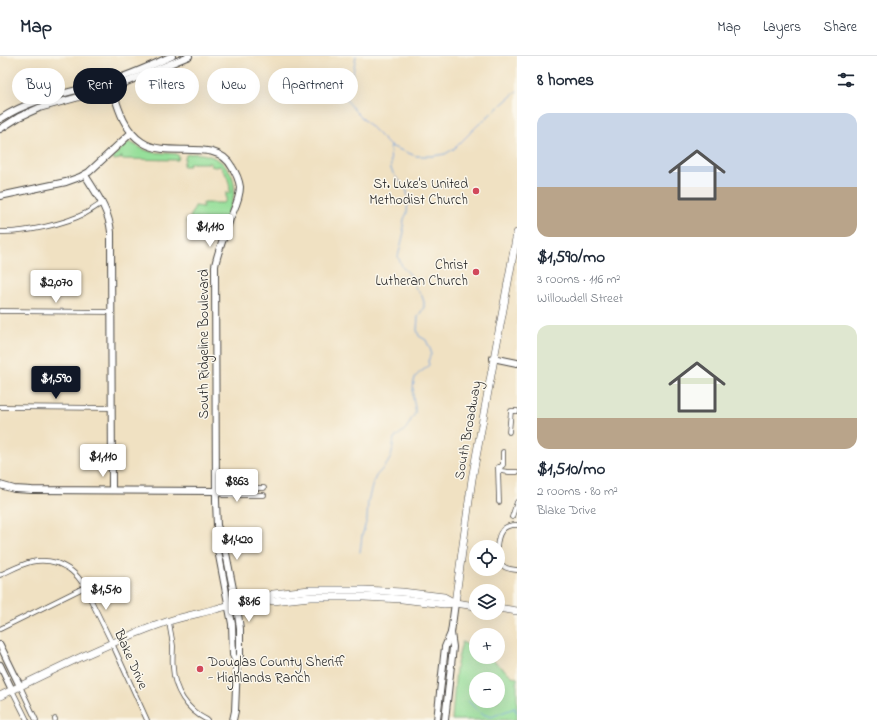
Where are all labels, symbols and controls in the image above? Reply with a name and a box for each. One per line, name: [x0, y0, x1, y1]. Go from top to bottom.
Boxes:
text: Map: [20, 14, 52, 41]
text: Map: [717, 17, 741, 38]
text: Layers: [763, 17, 801, 38]
text: Share: [823, 17, 857, 38]
chip: Buy: [12, 68, 65, 104]
chip: Rent: [73, 68, 127, 104]
chip: Filters: [135, 68, 199, 104]
chip: New: [207, 68, 260, 104]
chip: Apartment: [268, 68, 358, 104]
text: 8 homes: [537, 68, 594, 93]
icon: filters: [835, 69, 857, 91]
icon: home: [661, 139, 733, 211]
place label: St. Luke's United Methodist Church: [369, 174, 468, 211]
marker: St. Luke's United Methodist Church: [471, 186, 481, 196]
pin: $1,110: [177, 214, 243, 248]
text: $1,110: [196, 217, 224, 236]
text: $1,590/mo: [537, 245, 605, 270]
place label: Christ Lutheran Church: [375, 255, 468, 292]
marker: Christ Lutheran Church: [471, 267, 481, 277]
street label: South Ridgeline Boulevard: [194, 269, 216, 419]
pin: $2,070: [23, 270, 89, 304]
text: 3 rooms · 116 m²: [537, 270, 620, 289]
text: $2,070: [39, 273, 73, 292]
text: Willowdell Street: [537, 289, 623, 308]
icon: home: [661, 351, 733, 423]
pin: $1,590: [23, 366, 89, 400]
text: $1,590: [40, 369, 72, 388]
street label: South Broadway: [449, 379, 489, 482]
pin: $1,110: [70, 444, 136, 478]
text: $1,110: [89, 447, 117, 466]
text: $1,510/mo: [537, 457, 605, 482]
pin: $863: [213, 469, 261, 503]
text: $863: [225, 472, 249, 491]
text: 2 rooms · 80 m²: [537, 482, 618, 501]
text: Blake Drive: [537, 501, 596, 520]
pin: $1,420: [204, 527, 270, 561]
text: $1,420: [221, 530, 253, 549]
map controls: [469, 540, 505, 708]
button: locate: [469, 540, 505, 576]
pin: $1,510: [73, 577, 139, 611]
text: $1,510: [90, 580, 122, 599]
button: layers: [469, 584, 505, 620]
pin: $816: [225, 589, 273, 623]
text: $816: [238, 592, 260, 611]
street label: Blake Drive: [108, 625, 153, 694]
button: +: [469, 628, 505, 664]
place label: Douglas County Sheriff - Highlands Ranch: [207, 652, 345, 690]
marker: Douglas County Sheriff - Highlands Ranch: [195, 664, 205, 674]
button: −: [469, 672, 505, 708]

